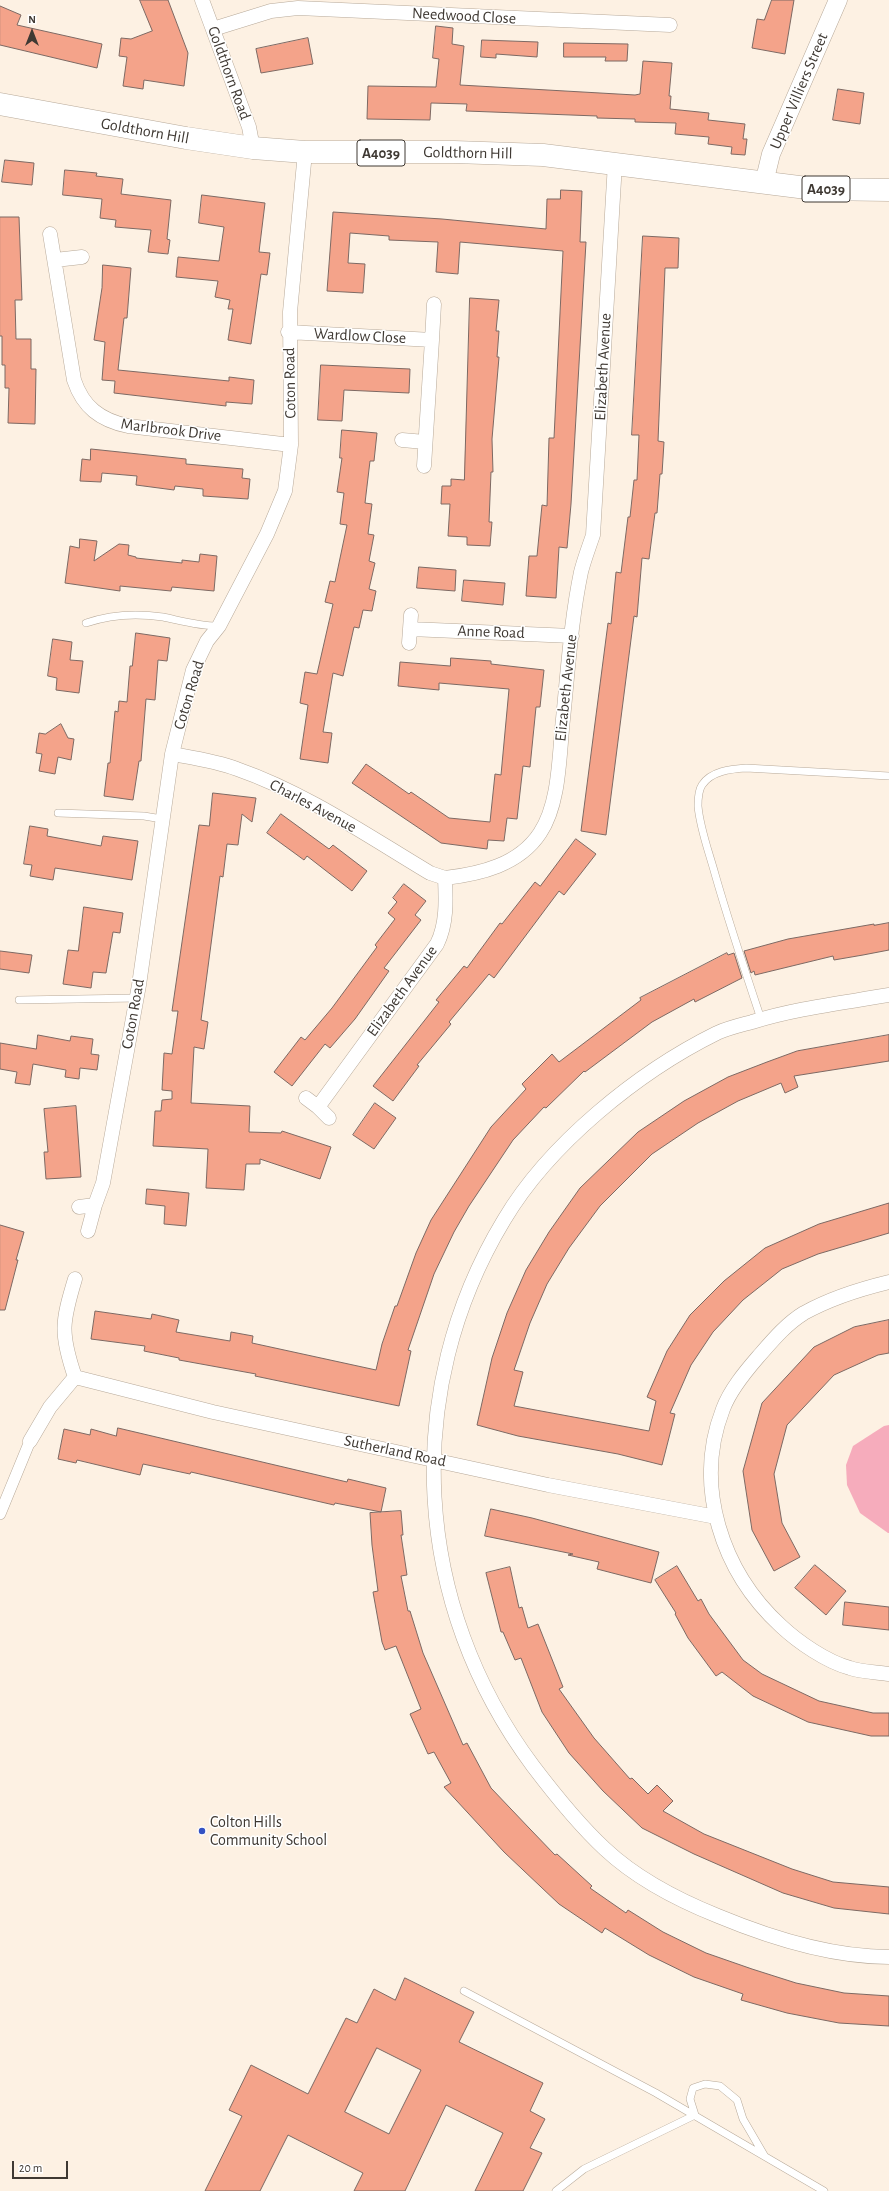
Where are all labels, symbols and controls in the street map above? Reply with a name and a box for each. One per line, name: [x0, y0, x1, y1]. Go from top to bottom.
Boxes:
street label: Needwood Close: [411, 4, 517, 28]
north arrow: [12, 12, 52, 52]
text: N: [28, 14, 36, 25]
street label: Goldthorn Road: [203, 23, 255, 123]
street label: Upper Villiers Street: [766, 30, 832, 152]
street label: Goldthorn Hill: [99, 114, 191, 148]
road number: A4039: [357, 140, 405, 166]
street label: Goldthorn Hill: [423, 143, 513, 163]
road number: A4039: [802, 176, 850, 202]
street label: Elizabeth Avenue: [591, 313, 615, 421]
street label: Wardlow Close: [313, 324, 407, 348]
street label: Coton Road: [280, 347, 300, 419]
street label: Marlbrook Drive: [120, 414, 222, 446]
street label: Anne Road: [457, 621, 525, 643]
street label: Elizabeth Avenue: [551, 633, 581, 743]
street label: Coton Road: [169, 658, 209, 732]
street label: Charles Avenue: [266, 775, 360, 837]
street label: Elizabeth Avenue: [363, 942, 441, 1040]
street label: Coton Road: [117, 977, 149, 1051]
street label: Sutherland Road: [342, 1431, 448, 1471]
place label: Colton Hills Community School: [210, 1812, 327, 1850]
marker: Colton Hills Community School: [197, 1826, 207, 1836]
scale bar: [14, 2153, 70, 2179]
text: 20 m: [19, 2162, 42, 2174]

